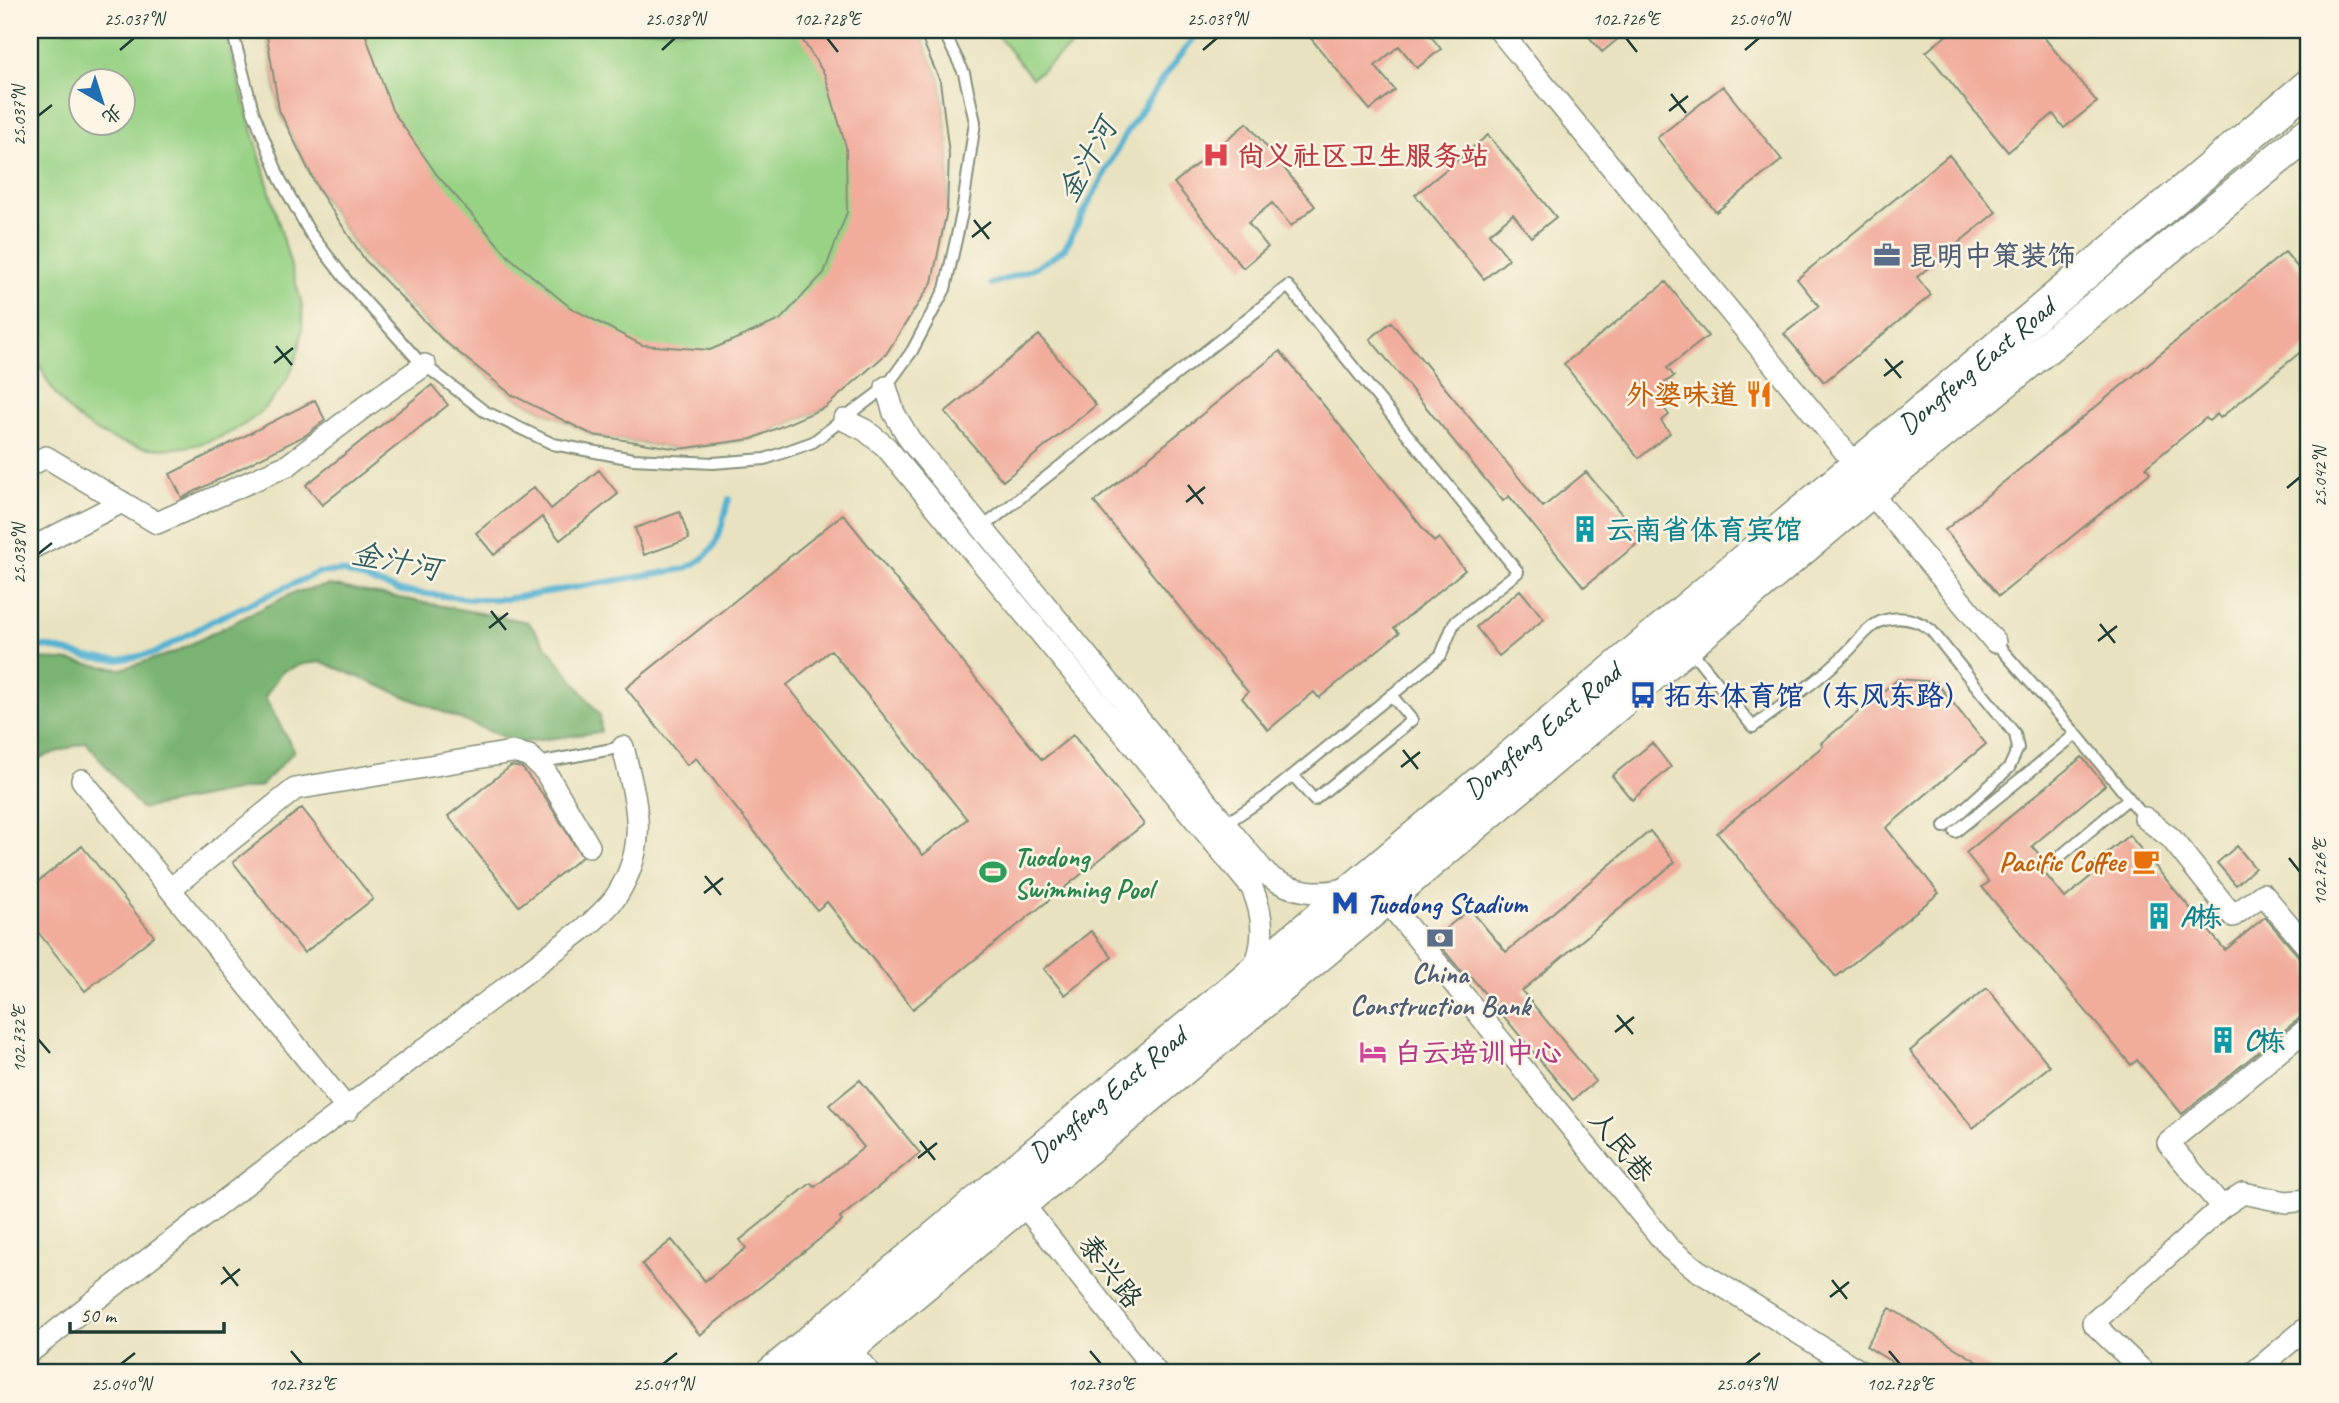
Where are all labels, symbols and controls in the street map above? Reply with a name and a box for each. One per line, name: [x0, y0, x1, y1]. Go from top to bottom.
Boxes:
text: 25.037°N: [104, 8, 167, 30]
text: 25.038°N: [645, 8, 708, 30]
text: 102.728°E: [794, 8, 863, 30]
text: 25.039°N: [1187, 8, 1250, 30]
text: 102.726°E: [1593, 8, 1662, 30]
text: 25.040°N: [1729, 8, 1792, 30]
north arrow: [66, 66, 136, 136]
text: 25.037°N: [8, 83, 30, 146]
text: 北: [97, 99, 127, 130]
water label: 金汁河: [1049, 107, 1128, 209]
place label: 尚义社区卫生服务站: [1237, 138, 1489, 173]
hospital icon: 尚义社区卫生服务站: [1201, 140, 1231, 170]
place label: 昆明中策装饰: [1908, 238, 2076, 273]
office icon: 昆明中策装饰: [1872, 240, 1902, 270]
street label: Dongfeng East Road: [1891, 287, 2065, 442]
place label: 外婆味道: [1626, 377, 1738, 412]
restaurant icon: 外婆味道: [1744, 379, 1774, 409]
text: 25.042°N: [2309, 444, 2331, 507]
place label: 云南省体育宾馆: [1606, 512, 1802, 547]
building icon: 云南省体育宾馆: [1570, 514, 1600, 544]
text: 25.038°N: [8, 521, 30, 584]
water label: 金汁河: [348, 534, 449, 589]
street label: Dongfeng East Road: [1457, 652, 1631, 807]
place label: 拓东体育馆（东风东路）: [1664, 678, 1972, 713]
bus stop icon: 拓东体育馆（东风东路）: [1628, 680, 1658, 710]
text: 102.726°E: [2309, 836, 2331, 905]
place label: Tuodong Swimming Pool: [1014, 839, 1158, 906]
place label: Pacific Coffee: [1999, 844, 2128, 879]
cafe icon: Pacific Coffee: [2131, 846, 2161, 876]
sports icon: Tuodong Swimming Pool: [978, 857, 1008, 887]
place label: Tuodong Stadium: [1366, 886, 1529, 921]
metro station icon: Tuodong Stadium: [1330, 888, 1360, 918]
place label: A栋: [2180, 899, 2222, 934]
building icon: A栋: [2144, 901, 2174, 931]
bank icon: China Construction Bank: [1425, 923, 1455, 953]
place label: China Construction Bank: [1350, 956, 1532, 1023]
text: 102.732°E: [8, 1003, 30, 1072]
street label: Dongfeng East Road: [1022, 1016, 1196, 1170]
place label: C栋: [2244, 1023, 2285, 1058]
building icon: C栋: [2208, 1025, 2238, 1055]
place label: 白云培训中心: [1394, 1035, 1562, 1070]
hotel icon: 白云培训中心: [1358, 1037, 1388, 1067]
street label: 人民巷: [1582, 1103, 1662, 1191]
street label: 泰兴路: [1071, 1227, 1150, 1315]
scale bar: [70, 1291, 224, 1335]
text: 50 m: [80, 1302, 118, 1328]
text: 25.040°N: [91, 1373, 154, 1395]
text: 102.732°E: [269, 1373, 338, 1395]
text: 25.041°N: [633, 1373, 696, 1395]
text: 102.730°E: [1068, 1373, 1137, 1395]
text: 25.043°N: [1716, 1373, 1779, 1395]
text: 102.728°E: [1867, 1373, 1936, 1395]

